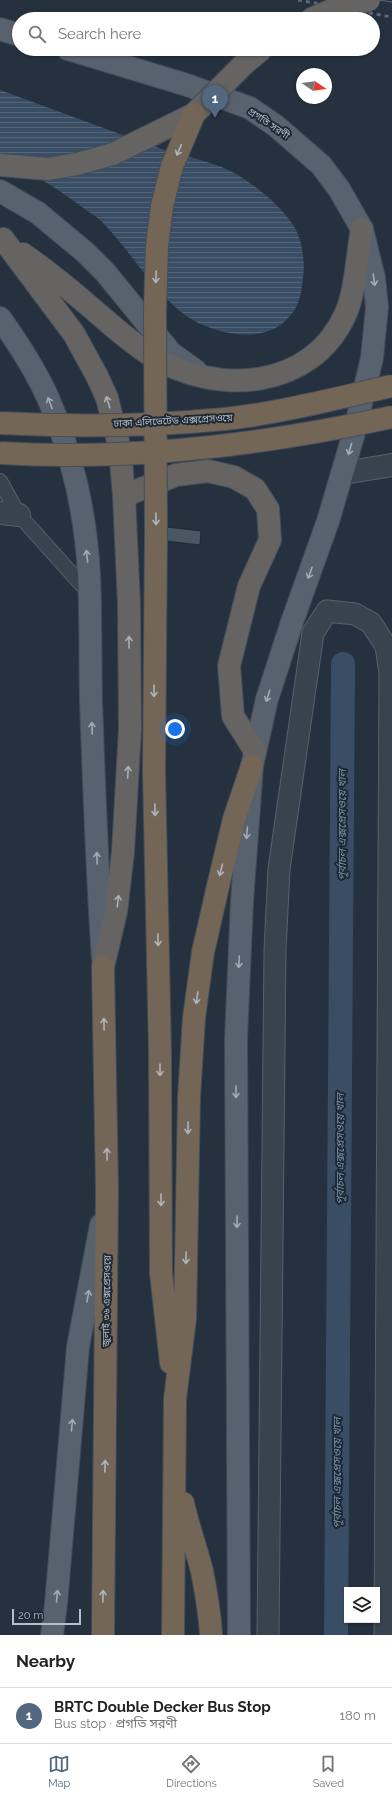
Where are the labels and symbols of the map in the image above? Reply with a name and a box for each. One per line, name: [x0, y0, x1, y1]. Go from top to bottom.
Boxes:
north arrow: [296, 68, 332, 104]
pin: 1: [202, 85, 228, 118]
street label: প্রগতি সরণী: [246, 106, 292, 141]
one-way arrow: [174, 144, 182, 156]
one-way arrow: [152, 270, 160, 283]
one-way arrow: [370, 273, 378, 286]
one-way arrow: [104, 395, 111, 408]
one-way arrow: [45, 398, 53, 410]
street label: ঢাকা এলিভেটেড এক্সপ্রেসওয়ে: [112, 412, 233, 429]
one-way arrow: [345, 442, 353, 455]
one-way arrow: [152, 512, 160, 525]
one-way arrow: [83, 550, 91, 563]
one-way arrow: [305, 566, 313, 578]
one-way arrow: [126, 636, 133, 649]
one-way arrow: [150, 684, 158, 697]
one-way arrow: [264, 689, 271, 702]
your location: [165, 719, 185, 739]
one-way arrow: [89, 722, 96, 735]
one-way arrow: [124, 766, 131, 779]
water label: পূর্বাচল এক্সপ্রেসওয়ে খাল: [335, 767, 349, 881]
one-way arrow: [151, 803, 159, 816]
one-way arrow: [243, 826, 250, 839]
one-way arrow: [94, 852, 101, 865]
one-way arrow: [217, 864, 225, 877]
one-way arrow: [114, 895, 121, 908]
one-way arrow: [154, 933, 162, 946]
one-way arrow: [236, 955, 243, 968]
one-way arrow: [193, 991, 201, 1004]
one-way arrow: [101, 1018, 108, 1031]
one-way arrow: [156, 1063, 164, 1076]
one-way arrow: [232, 1085, 240, 1098]
water label: পূর্বাচল এক্সপ্রেসওয়ে খাল: [333, 1091, 347, 1205]
one-way arrow: [184, 1121, 192, 1134]
one-way arrow: [103, 1148, 111, 1161]
one-way arrow: [157, 1193, 165, 1206]
one-way arrow: [233, 1215, 241, 1228]
one-way arrow: [182, 1251, 190, 1264]
street label: জুলাই ৩৬ এক্সপ্রেসওয়ে: [100, 1254, 113, 1348]
one-way arrow: [84, 1290, 92, 1303]
water label: পূর্বাচল এক্সপ্রেসওয়ে খাল: [330, 1415, 344, 1529]
one-way arrow: [68, 1419, 76, 1432]
one-way arrow: [101, 1460, 109, 1473]
one-way arrow: [54, 1590, 61, 1603]
one-way arrow: [99, 1590, 107, 1603]
scale bar: [12, 1607, 81, 1626]

